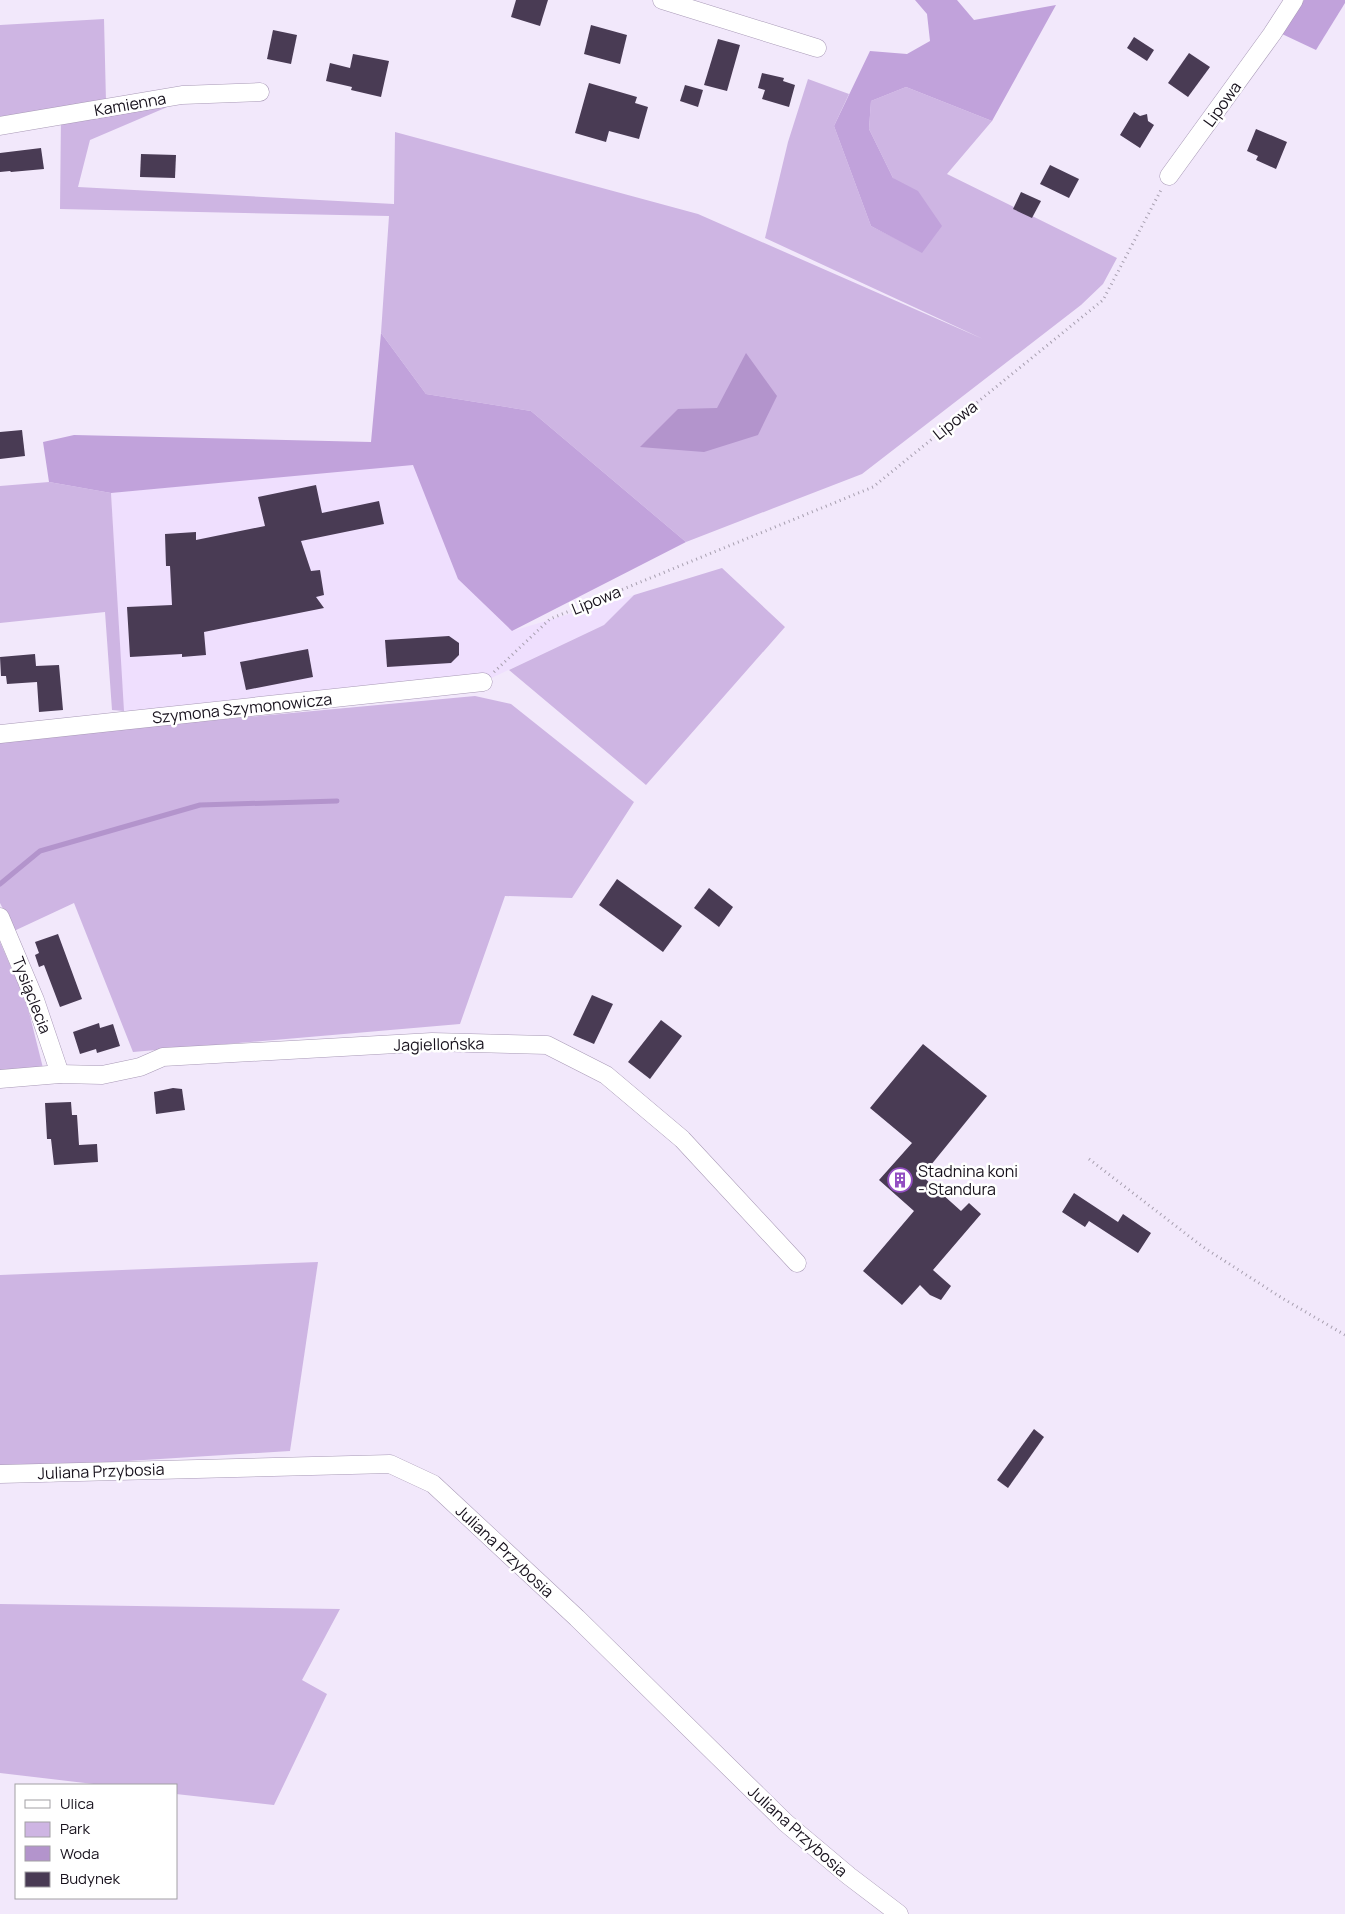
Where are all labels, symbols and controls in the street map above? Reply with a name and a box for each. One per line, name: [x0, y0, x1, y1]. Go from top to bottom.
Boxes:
street label: Lipowa: [1198, 77, 1246, 131]
street label: Kamienna: [92, 87, 168, 121]
street label: Lipowa: [928, 395, 982, 445]
street label: Lipowa: [568, 580, 624, 620]
street label: Szymona Szymonowicza: [151, 688, 333, 728]
street label: Tysiąclecia: [7, 953, 57, 1037]
street label: Jagiellońska: [394, 1032, 484, 1056]
place label: Stadnina koni - Standura: [918, 1160, 1018, 1200]
building icon: Stadnina koni - Standura: [887, 1167, 913, 1193]
street label: Juliana Przybosia: [37, 1458, 165, 1484]
street label: Juliana Przybosia: [451, 1500, 559, 1602]
street label: Juliana Przybosia: [744, 1780, 852, 1882]
legend: [15, 1784, 178, 1899]
text: Ulica: [60, 1793, 94, 1814]
text: Park: [60, 1818, 90, 1839]
text: Woda: [60, 1843, 99, 1864]
text: Budynek: [60, 1868, 121, 1889]

